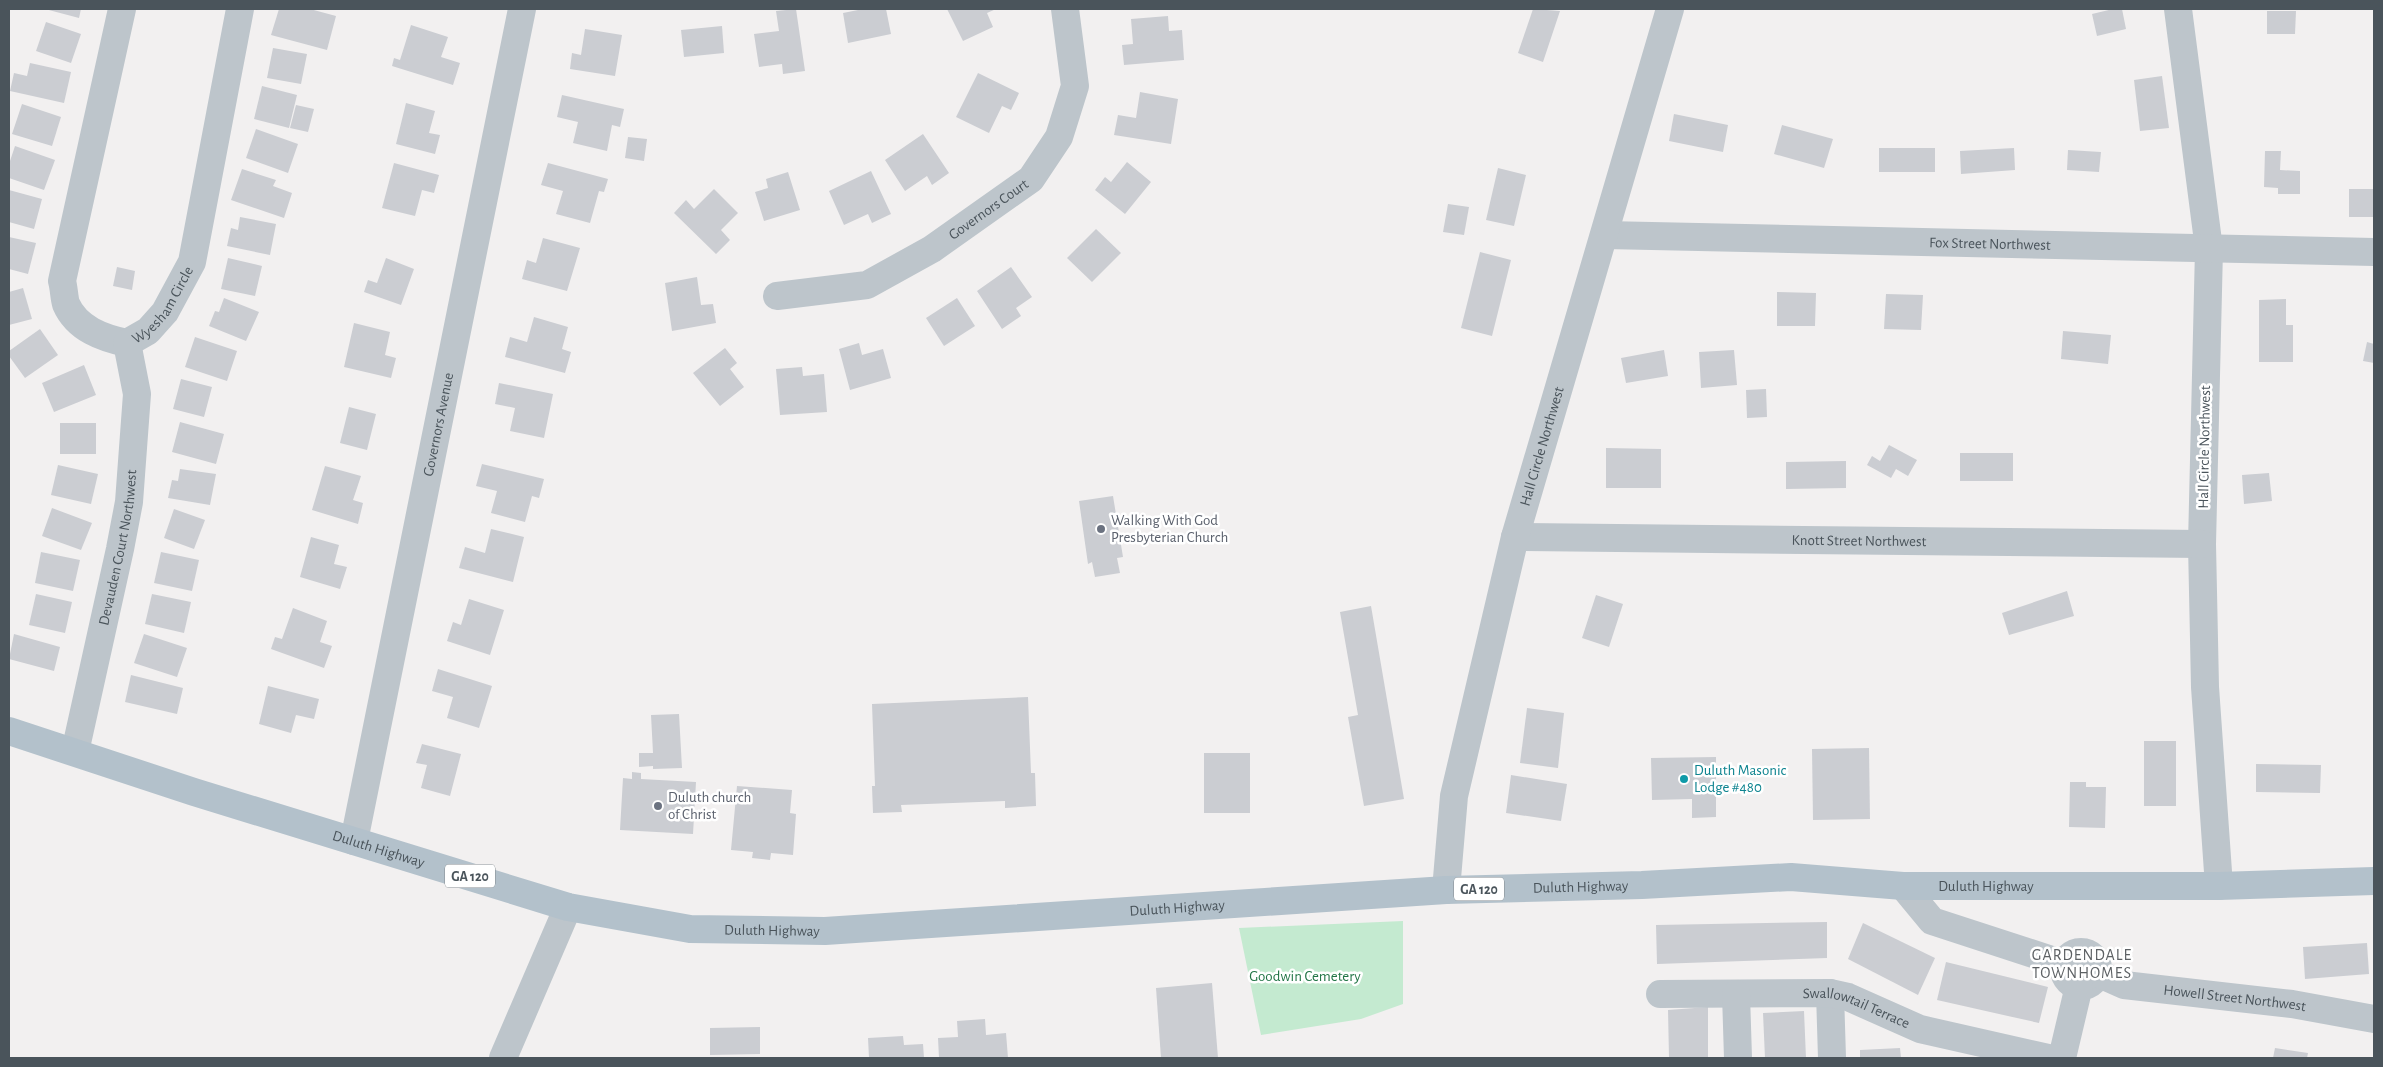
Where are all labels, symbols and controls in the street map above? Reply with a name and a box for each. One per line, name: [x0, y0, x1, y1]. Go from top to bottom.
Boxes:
street label: Governors Court: [946, 176, 1031, 243]
street label: Fox Street Northwest: [1929, 235, 2051, 253]
street label: Wyesham Circle: [130, 264, 196, 346]
street label: Governors Avenue: [421, 371, 456, 478]
street label: Hall Circle Northwest: [1518, 385, 1567, 508]
street label: Hall Circle Northwest: [2196, 385, 2213, 509]
street label: Devauden Court Northwest: [96, 469, 139, 627]
place label: Walking With God Presbyterian Church: [1111, 513, 1228, 545]
marker: Walking With God Presbyterian Church: [1095, 523, 1107, 535]
street label: Knott Street Northwest: [1792, 533, 1927, 549]
place label: Duluth Masonic Lodge #480: [1694, 763, 1787, 795]
marker: Duluth Masonic Lodge #480: [1678, 773, 1690, 785]
place label: Duluth church of Christ: [668, 790, 751, 822]
marker: Duluth church of Christ: [652, 800, 664, 812]
street label: Duluth Highway: [331, 828, 427, 871]
road number: GA 120: [445, 864, 495, 888]
road number: GA 120: [1454, 878, 1504, 901]
street label: Duluth Highway: [1533, 878, 1629, 896]
street label: Duluth Highway: [1938, 879, 2034, 894]
street label: Duluth Highway: [1129, 898, 1226, 919]
street label: Duluth Highway: [724, 923, 820, 939]
district label: GARDENDALE TOWNHOMES: [2032, 947, 2132, 981]
park label: Goodwin Cemetery: [1249, 969, 1361, 984]
street label: Howell Street Northwest: [2163, 983, 2307, 1014]
street label: Swallowtail Terrace: [1803, 986, 1912, 1031]

